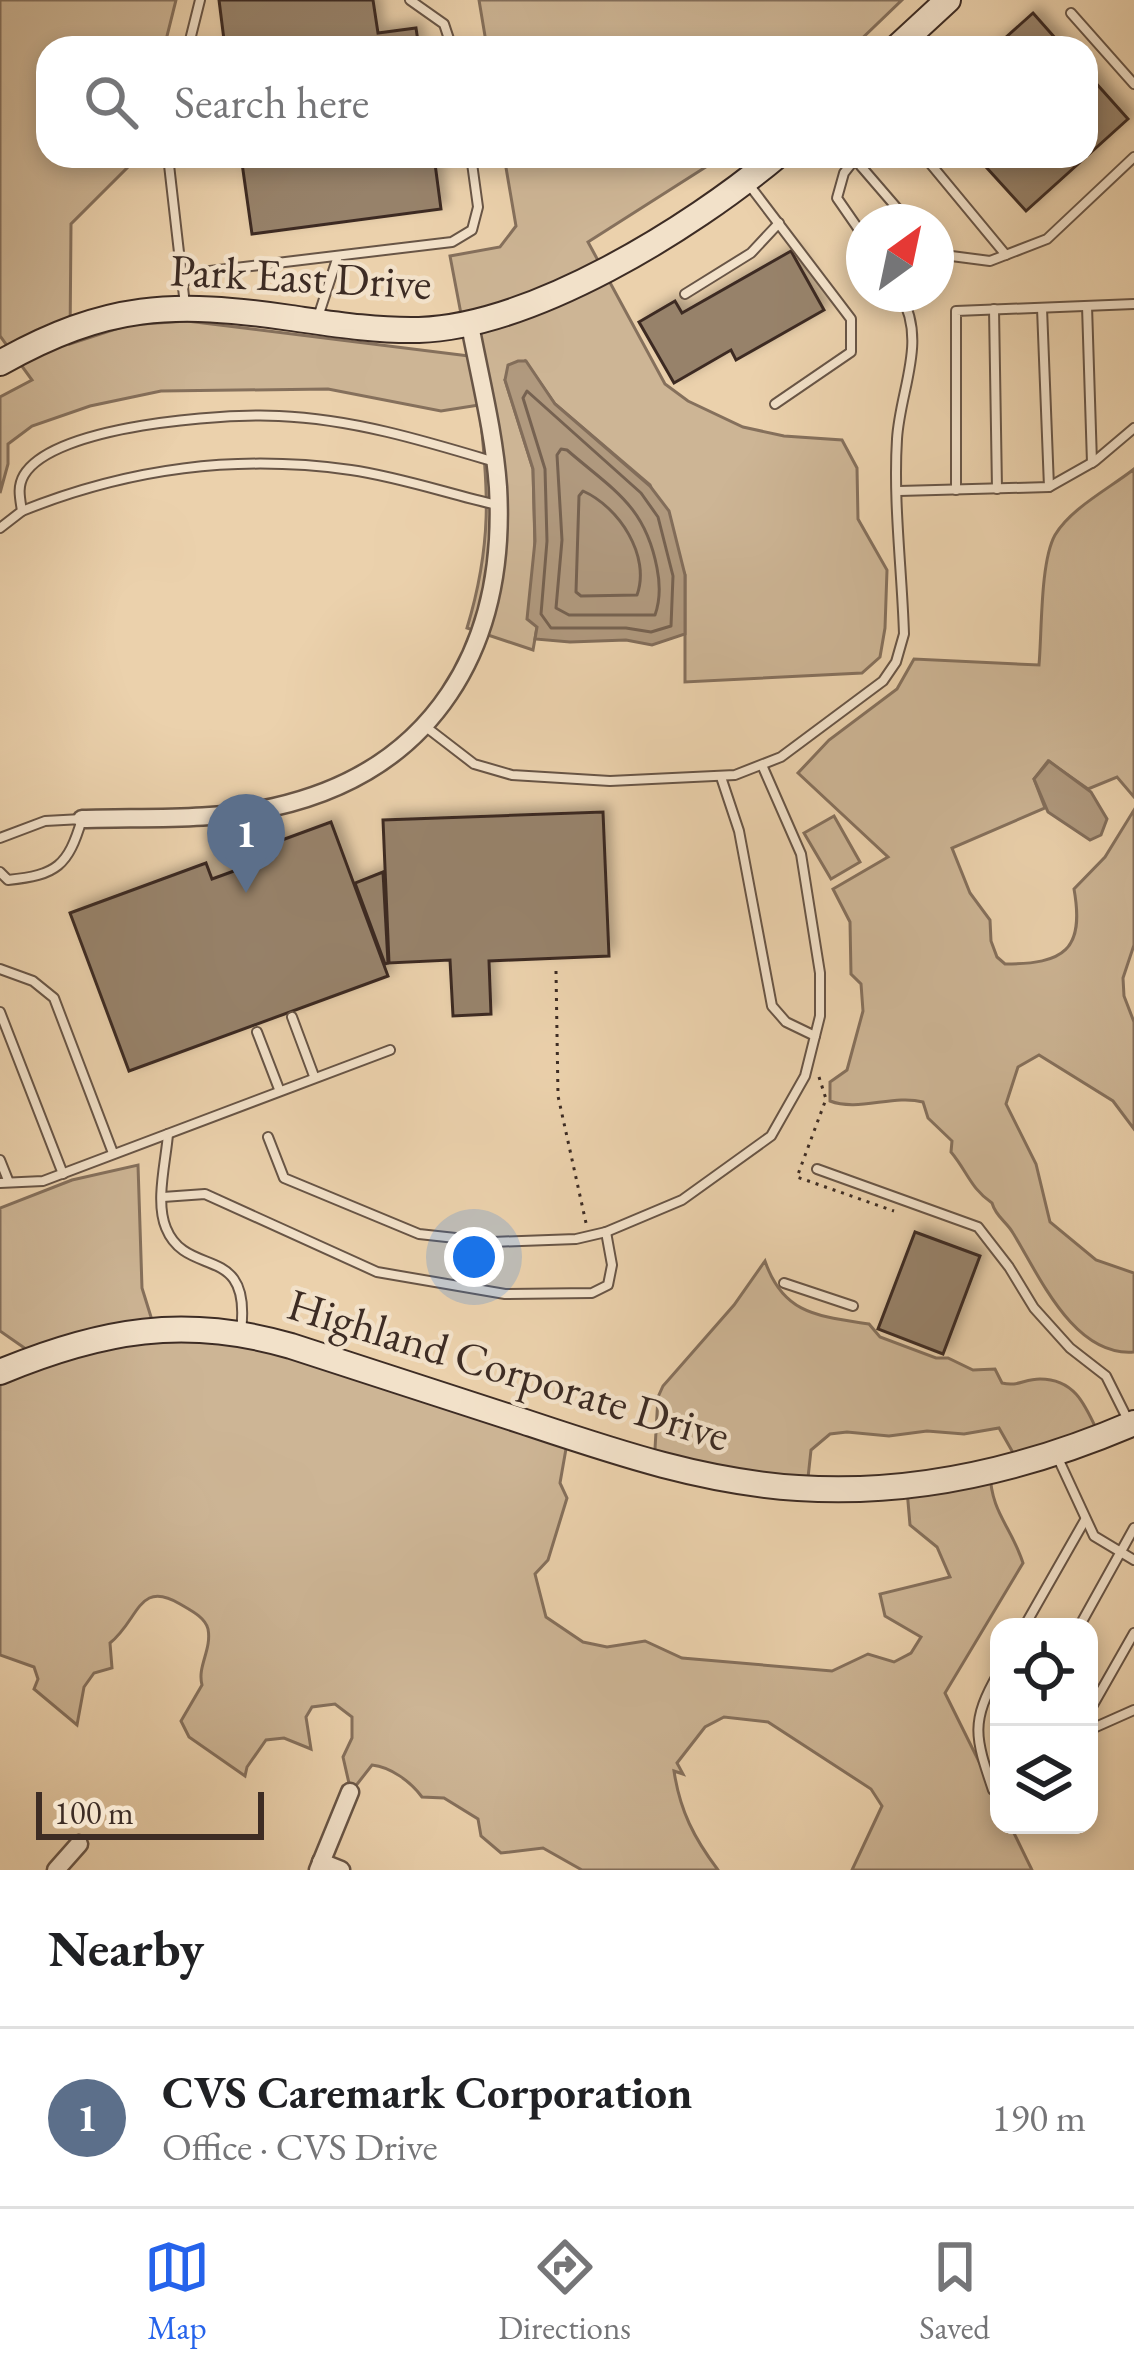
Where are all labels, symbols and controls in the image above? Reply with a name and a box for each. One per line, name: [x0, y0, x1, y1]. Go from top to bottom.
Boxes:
search box: [36, 36, 1098, 168]
icon: search: [78, 69, 144, 135]
text: Search here: [174, 73, 369, 131]
north arrow: [846, 204, 954, 312]
street label: Park East Drive: [169, 240, 433, 312]
pin: 1: [207, 794, 285, 893]
your location: [444, 1227, 504, 1287]
street label: Highland Corporate Drive: [281, 1274, 737, 1464]
map controls: [990, 1618, 1098, 1834]
button: locate: [990, 1618, 1098, 1726]
button: layers: [990, 1726, 1098, 1834]
scale bar: [36, 1786, 264, 1839]
text: 100 m: [54, 1791, 134, 1834]
text: Nearby: [48, 1915, 204, 1981]
text: CVS Caremark Corporation: [162, 2063, 692, 2121]
text: 1: [77, 2092, 97, 2143]
text: 190 m: [992, 2092, 1086, 2143]
text: Office · CVS Drive: [162, 2121, 438, 2172]
tab: Map: [144, 2234, 210, 2349]
tab: Directions: [498, 2234, 631, 2349]
tab: Saved: [919, 2234, 990, 2349]

